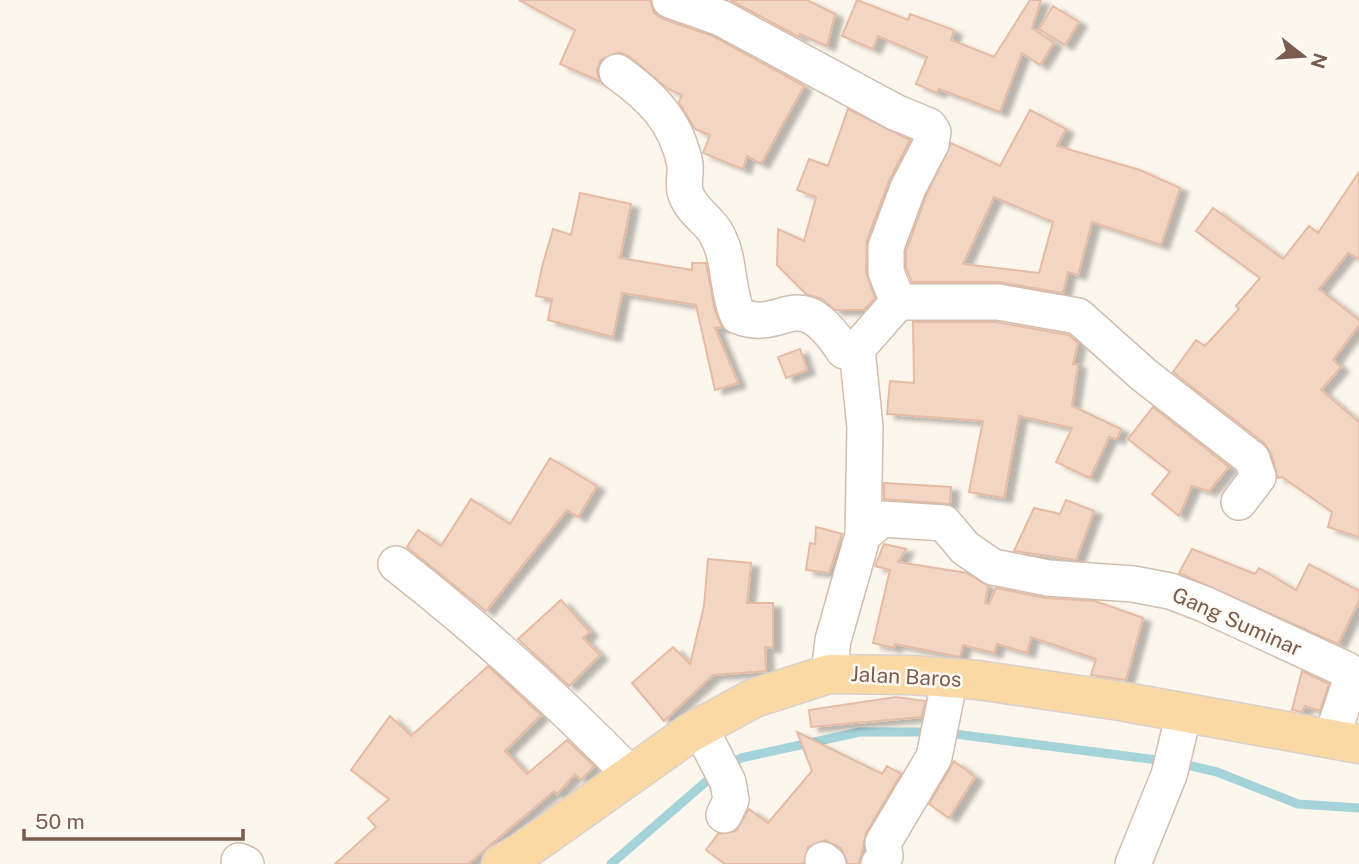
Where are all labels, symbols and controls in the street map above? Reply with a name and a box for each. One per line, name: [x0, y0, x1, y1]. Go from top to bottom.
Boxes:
north arrow: [1268, 21, 1338, 91]
text: N: [1307, 51, 1332, 71]
street label: Gang Suminar: [1169, 582, 1306, 661]
street label: Jalan Baros: [850, 661, 962, 692]
scale bar: [24, 798, 243, 842]
text: 50 m: [35, 809, 85, 834]

